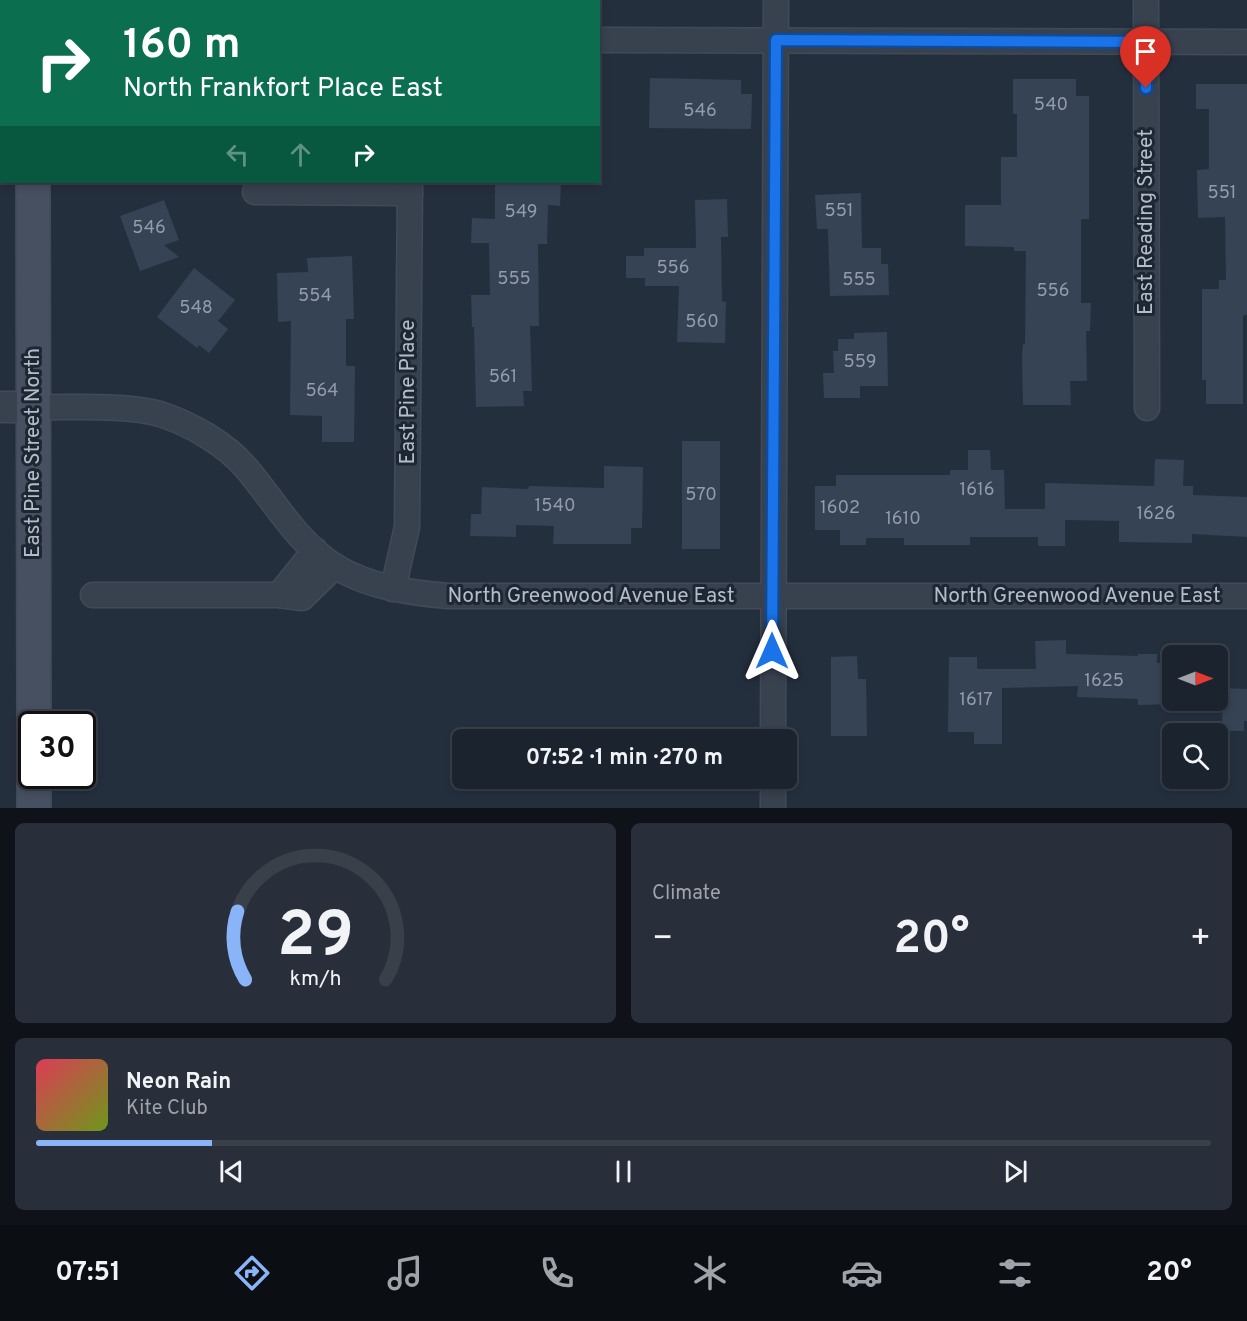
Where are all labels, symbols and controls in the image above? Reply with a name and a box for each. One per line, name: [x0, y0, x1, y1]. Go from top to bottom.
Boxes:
text: 160 m: [123, 20, 241, 73]
icon: right: [24, 24, 102, 102]
pin: [1120, 26, 1171, 88]
icon: arrive: [1129, 35, 1162, 68]
text: North Frankfort Place East: [123, 72, 443, 106]
house number: 540: [1034, 94, 1068, 117]
house number: 546: [683, 100, 717, 123]
street label: East Reading Street: [1133, 129, 1160, 315]
icon: left: [221, 138, 254, 171]
icon: ahead: [284, 138, 317, 171]
icon: right: [347, 138, 380, 171]
house number: 551: [1207, 182, 1237, 205]
house number: 551: [824, 200, 854, 223]
house number: 549: [504, 201, 538, 224]
house number: 546: [132, 217, 166, 240]
house number: 556: [656, 257, 690, 280]
house number: 555: [497, 268, 531, 291]
house number: 555: [842, 269, 876, 292]
house number: 556: [1036, 280, 1070, 303]
house number: 554: [298, 285, 332, 308]
house number: 548: [179, 297, 213, 320]
house number: 560: [685, 311, 719, 334]
street label: East Pine Place: [395, 319, 422, 465]
street label: East Pine Street North: [20, 348, 47, 558]
house number: 559: [844, 351, 876, 374]
house number: 561: [489, 366, 517, 389]
house number: 564: [305, 380, 339, 403]
house number: 1616: [960, 479, 994, 502]
house number: 570: [685, 484, 717, 507]
house number: 1540: [535, 495, 576, 518]
house number: 1602: [820, 497, 860, 520]
house number: 1626: [1136, 503, 1176, 526]
house number: 1610: [885, 508, 921, 531]
street label: North Greenwood Avenue East: [447, 583, 735, 610]
street label: North Greenwood Avenue East: [933, 583, 1221, 610]
position arrow: [740, 619, 804, 683]
north arrow: [1162, 645, 1228, 711]
map controls: [1162, 645, 1228, 789]
house number: 1625: [1084, 670, 1124, 693]
house number: 1617: [959, 689, 993, 712]
speed limit sign: 30: [18, 711, 96, 789]
button: search: [1162, 723, 1228, 789]
text: 07:52 · 1 min · 270 m: [526, 745, 723, 772]
text: Climate: [652, 881, 721, 907]
text: 29: [277, 899, 354, 978]
text: 20°: [894, 912, 969, 969]
text: −: [652, 919, 673, 961]
text: +: [1190, 919, 1211, 961]
text: km/h: [289, 966, 342, 993]
text: Neon Rain: [126, 1069, 231, 1096]
text: Kite Club: [126, 1096, 208, 1122]
icon: previous: [215, 1155, 248, 1188]
icon: pause: [607, 1155, 640, 1188]
icon: next: [999, 1155, 1032, 1188]
icon: directions: [231, 1252, 273, 1294]
icon: music: [384, 1252, 426, 1294]
icon: phone: [536, 1252, 578, 1294]
icon: climate: [689, 1252, 731, 1294]
icon: car: [841, 1252, 883, 1294]
icon: filters: [994, 1252, 1036, 1294]
text: 07:51: [55, 1256, 121, 1290]
text: 20°: [1146, 1256, 1192, 1290]

